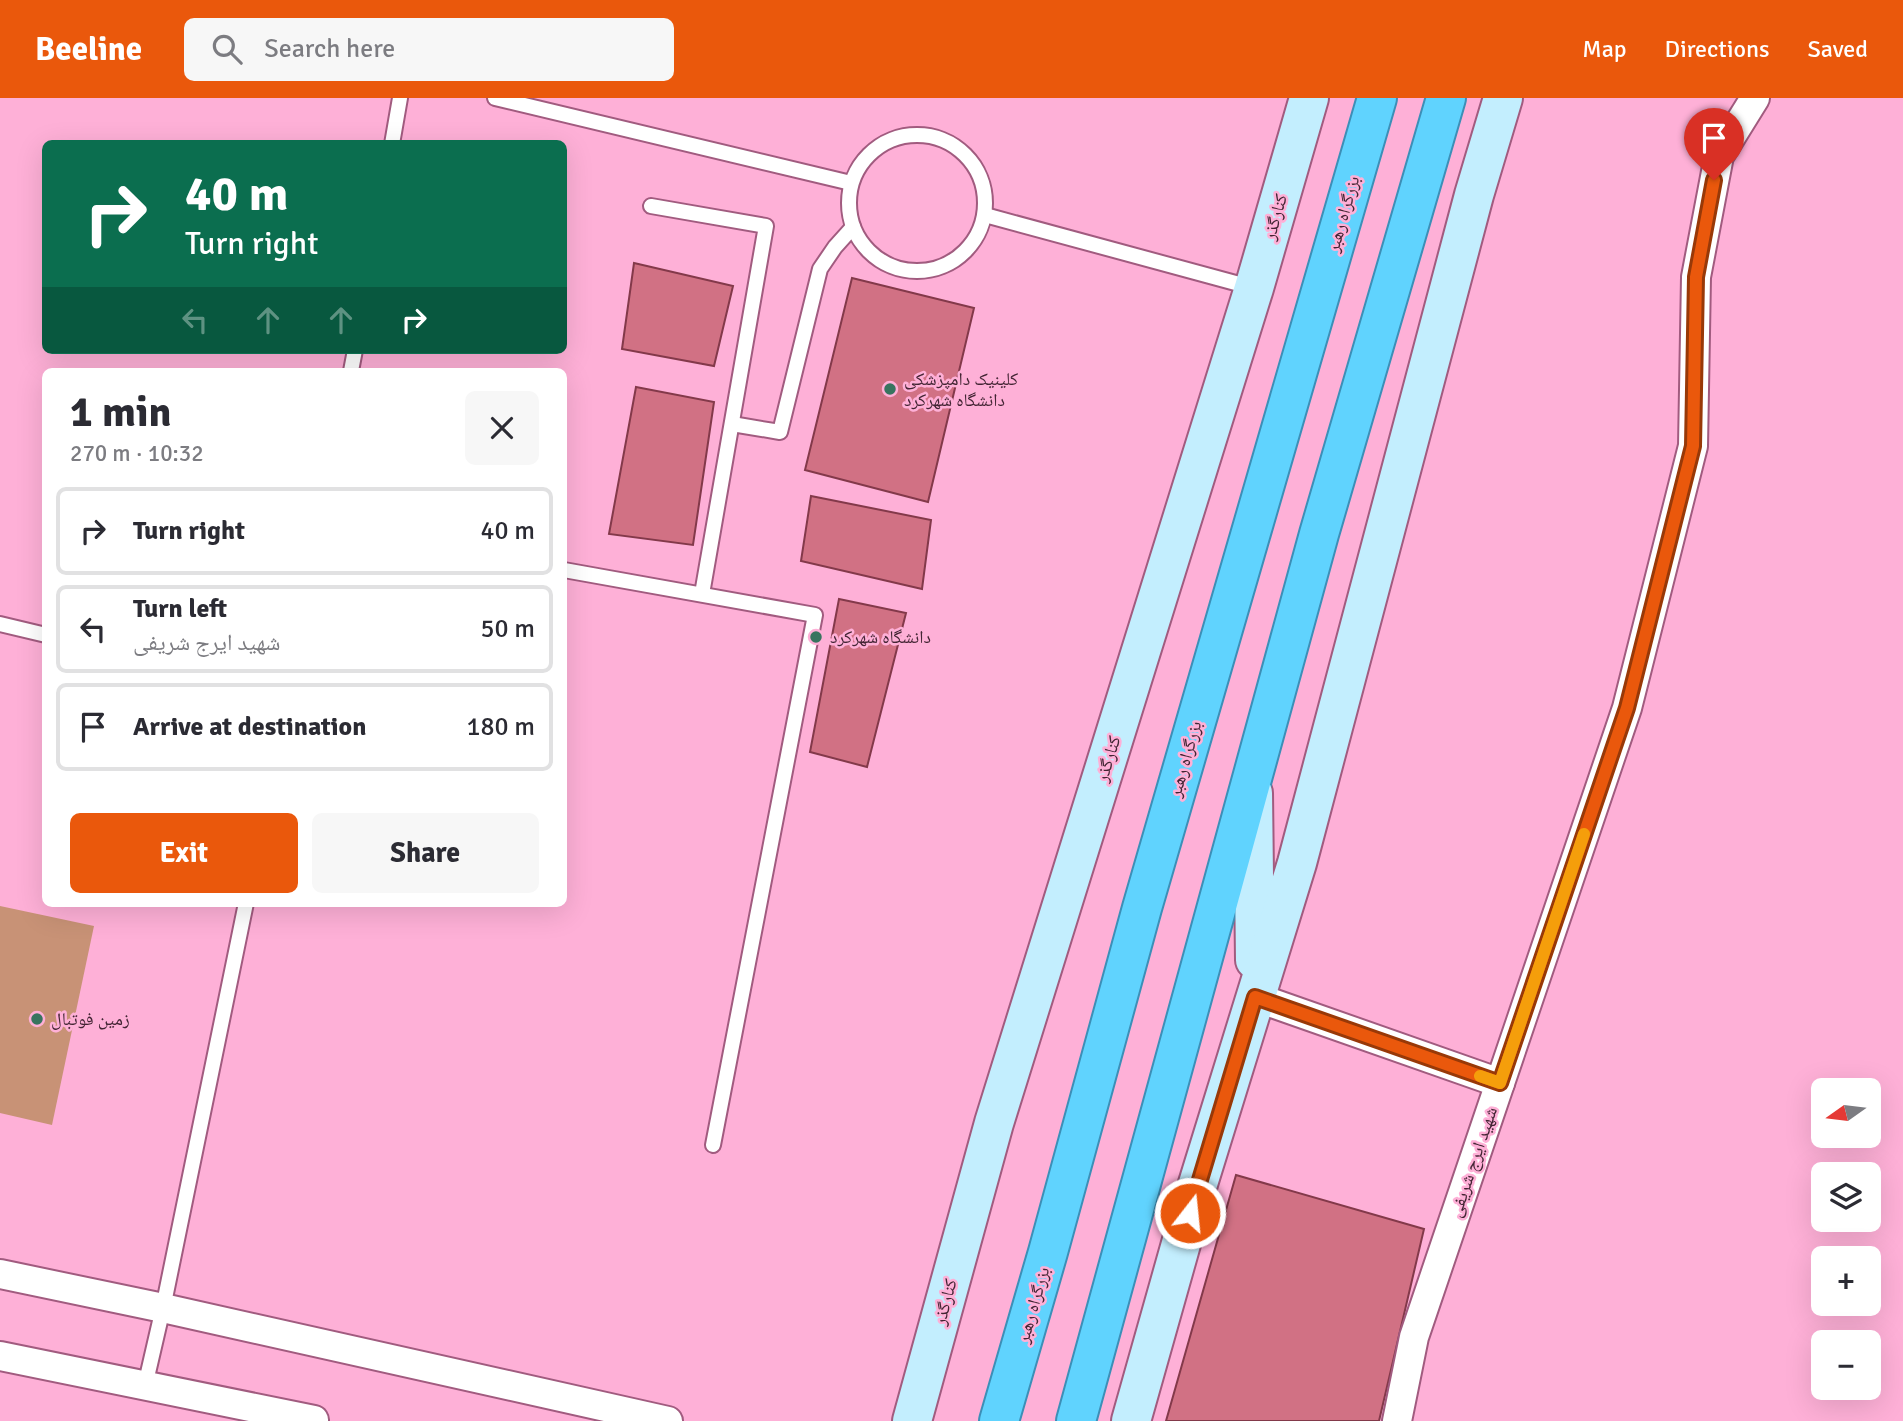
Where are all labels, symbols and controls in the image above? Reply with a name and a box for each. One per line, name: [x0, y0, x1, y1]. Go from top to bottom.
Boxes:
search box: [184, 18, 674, 81]
text: Beeline: [35, 29, 142, 70]
icon: search: [208, 30, 246, 68]
text: Search here: [264, 33, 395, 65]
text: Map: [1582, 34, 1627, 64]
text: Directions: [1665, 34, 1770, 64]
text: Saved: [1808, 34, 1868, 64]
pin: [1684, 108, 1744, 180]
icon: arrive: [1695, 119, 1733, 157]
text: 40 m: [185, 164, 288, 224]
icon: right: [70, 168, 161, 259]
street label: بزرگراه رهبر: [1321, 173, 1364, 256]
street label: کنارگذر: [1258, 191, 1292, 244]
text: Turn right: [185, 224, 318, 263]
icon: left: [176, 301, 214, 339]
icon: ahead: [249, 301, 287, 339]
icon: ahead: [322, 301, 360, 339]
icon: right: [395, 301, 433, 339]
place label: کلینیک دامپزشکی دانشگاه شهرکرد: [904, 368, 1019, 411]
marker: کلینیک دامپزشکی دانشگاه شهرکرد: [882, 381, 898, 397]
text: 1 min: [70, 387, 171, 438]
button: close: [465, 391, 539, 465]
text: 270 m · 10:32: [70, 439, 204, 468]
icon: right: [74, 512, 112, 550]
text: Turn right: [133, 515, 245, 547]
text: 40 m: [480, 515, 535, 547]
text: Turn left: [133, 593, 227, 625]
icon: left: [74, 610, 112, 648]
text: 50 m: [480, 613, 535, 645]
place label: دانشگاه شهرکرد: [830, 626, 931, 648]
text: شهید ایرج شریفی: [133, 628, 281, 657]
marker: دانشگاه شهرکرد: [808, 629, 824, 645]
icon: arrive: [74, 708, 112, 746]
text: Arrive at destination: [133, 711, 366, 743]
text: 180 m: [466, 711, 535, 743]
street label: بزرگراه رهبر: [1163, 718, 1206, 801]
street label: کنارگذر: [1090, 733, 1126, 786]
button: Exit: [70, 813, 298, 893]
button: Share: [312, 813, 539, 893]
place label: زمین فوتبال: [51, 1008, 130, 1030]
marker: زمین فوتبال: [29, 1011, 45, 1027]
north arrow: [1811, 1078, 1881, 1148]
map controls: [1811, 1078, 1881, 1400]
street label: شهید ایرج شریفی: [1444, 1104, 1503, 1220]
button: layers: [1811, 1162, 1881, 1232]
position arrow: [1153, 1176, 1227, 1250]
button: +: [1811, 1246, 1881, 1316]
street label: بزرگراه رهبر: [1011, 1264, 1054, 1347]
street label: کنارگذر: [928, 1276, 962, 1329]
button: −: [1811, 1330, 1881, 1400]

